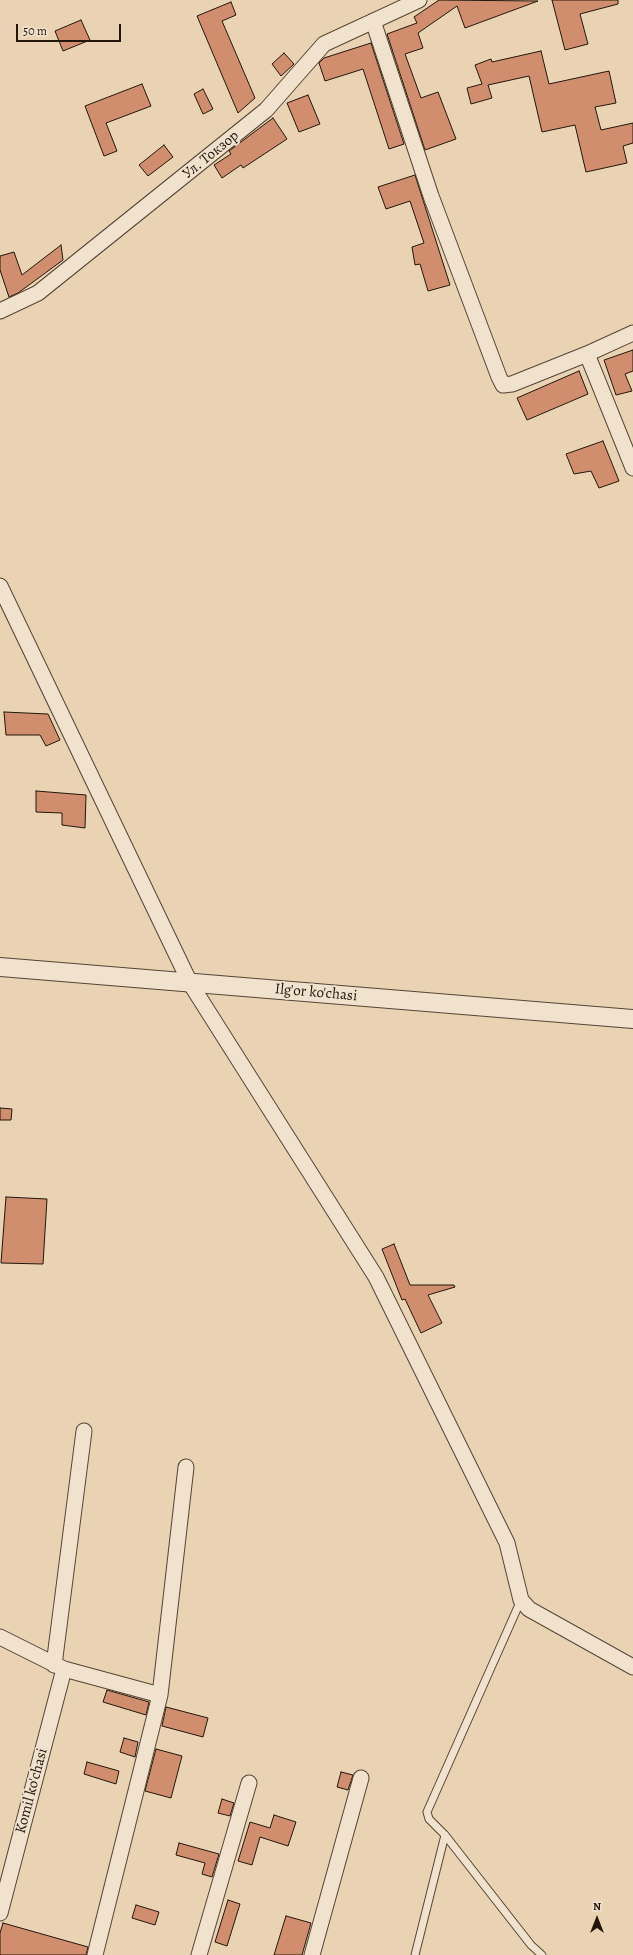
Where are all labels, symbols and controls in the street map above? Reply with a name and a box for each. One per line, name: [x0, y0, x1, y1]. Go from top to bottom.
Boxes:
scale bar: [18, 16, 123, 42]
text: 50 m: [23, 23, 47, 39]
street label: Ул. Токзор: [179, 127, 243, 183]
street label: Ilg'or ko'chasi: [274, 980, 358, 1006]
street label: Komil ko'chasi: [12, 1746, 52, 1836]
north arrow: [577, 1899, 617, 1939]
text: N: [593, 1899, 601, 1914]

